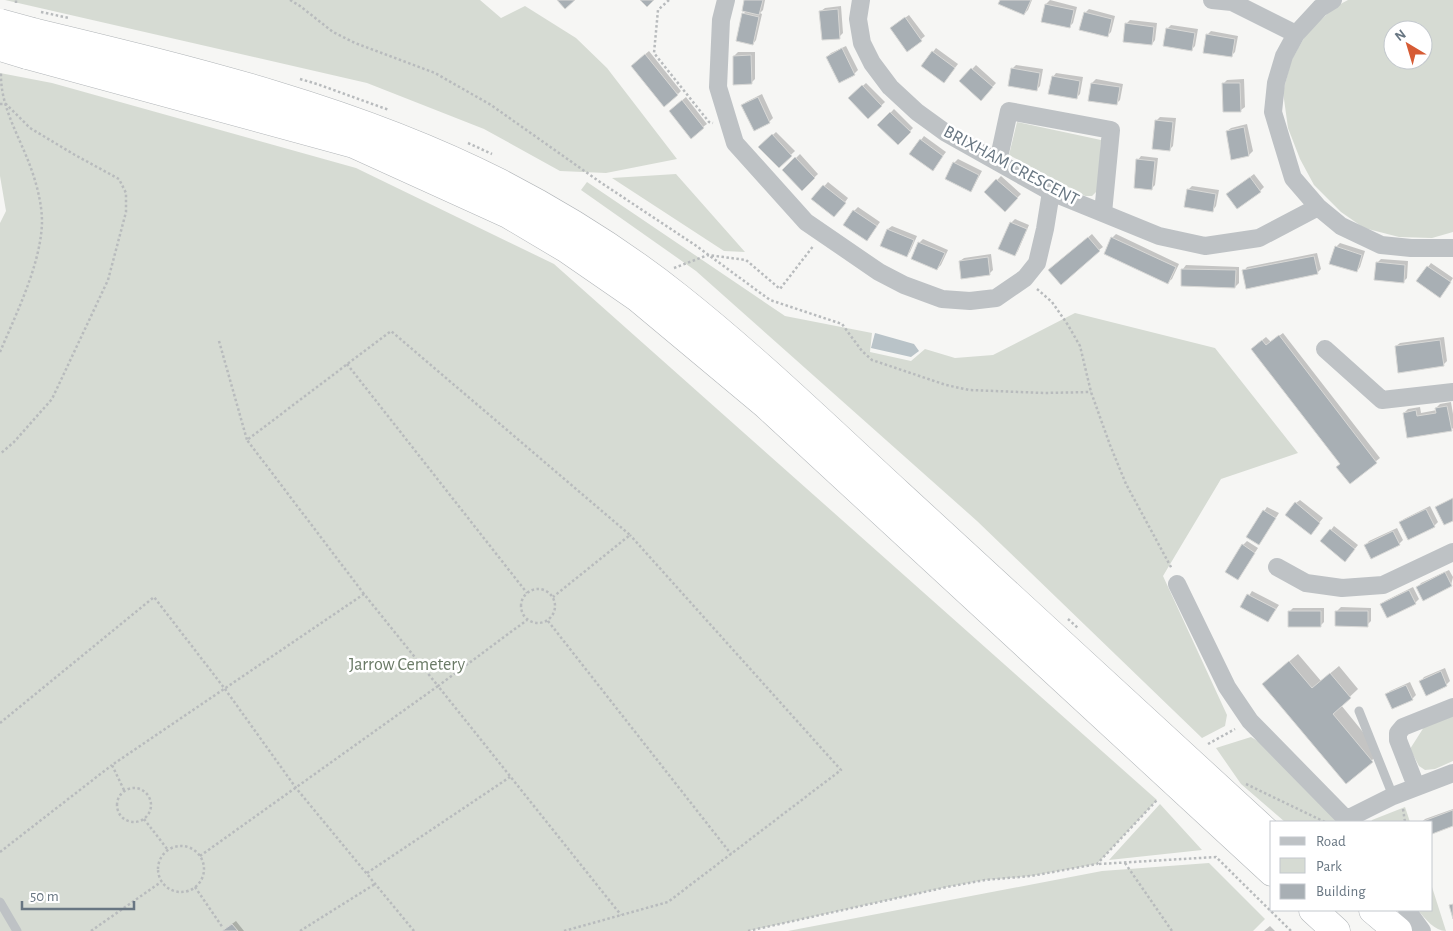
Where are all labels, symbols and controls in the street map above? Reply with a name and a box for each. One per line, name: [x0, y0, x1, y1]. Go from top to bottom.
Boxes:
north arrow: [1383, 20, 1433, 70]
text: N: [1392, 27, 1409, 44]
street label: BRIXHAM CRESCENT: [940, 123, 1082, 209]
park label: Jarrow Cemetery: [349, 656, 465, 674]
legend: [1270, 821, 1433, 911]
text: Road: [1316, 834, 1346, 849]
text: Park: [1316, 859, 1342, 874]
scale bar: [22, 878, 135, 910]
text: Building: [1316, 884, 1366, 899]
text: 50 m: [30, 889, 59, 904]

